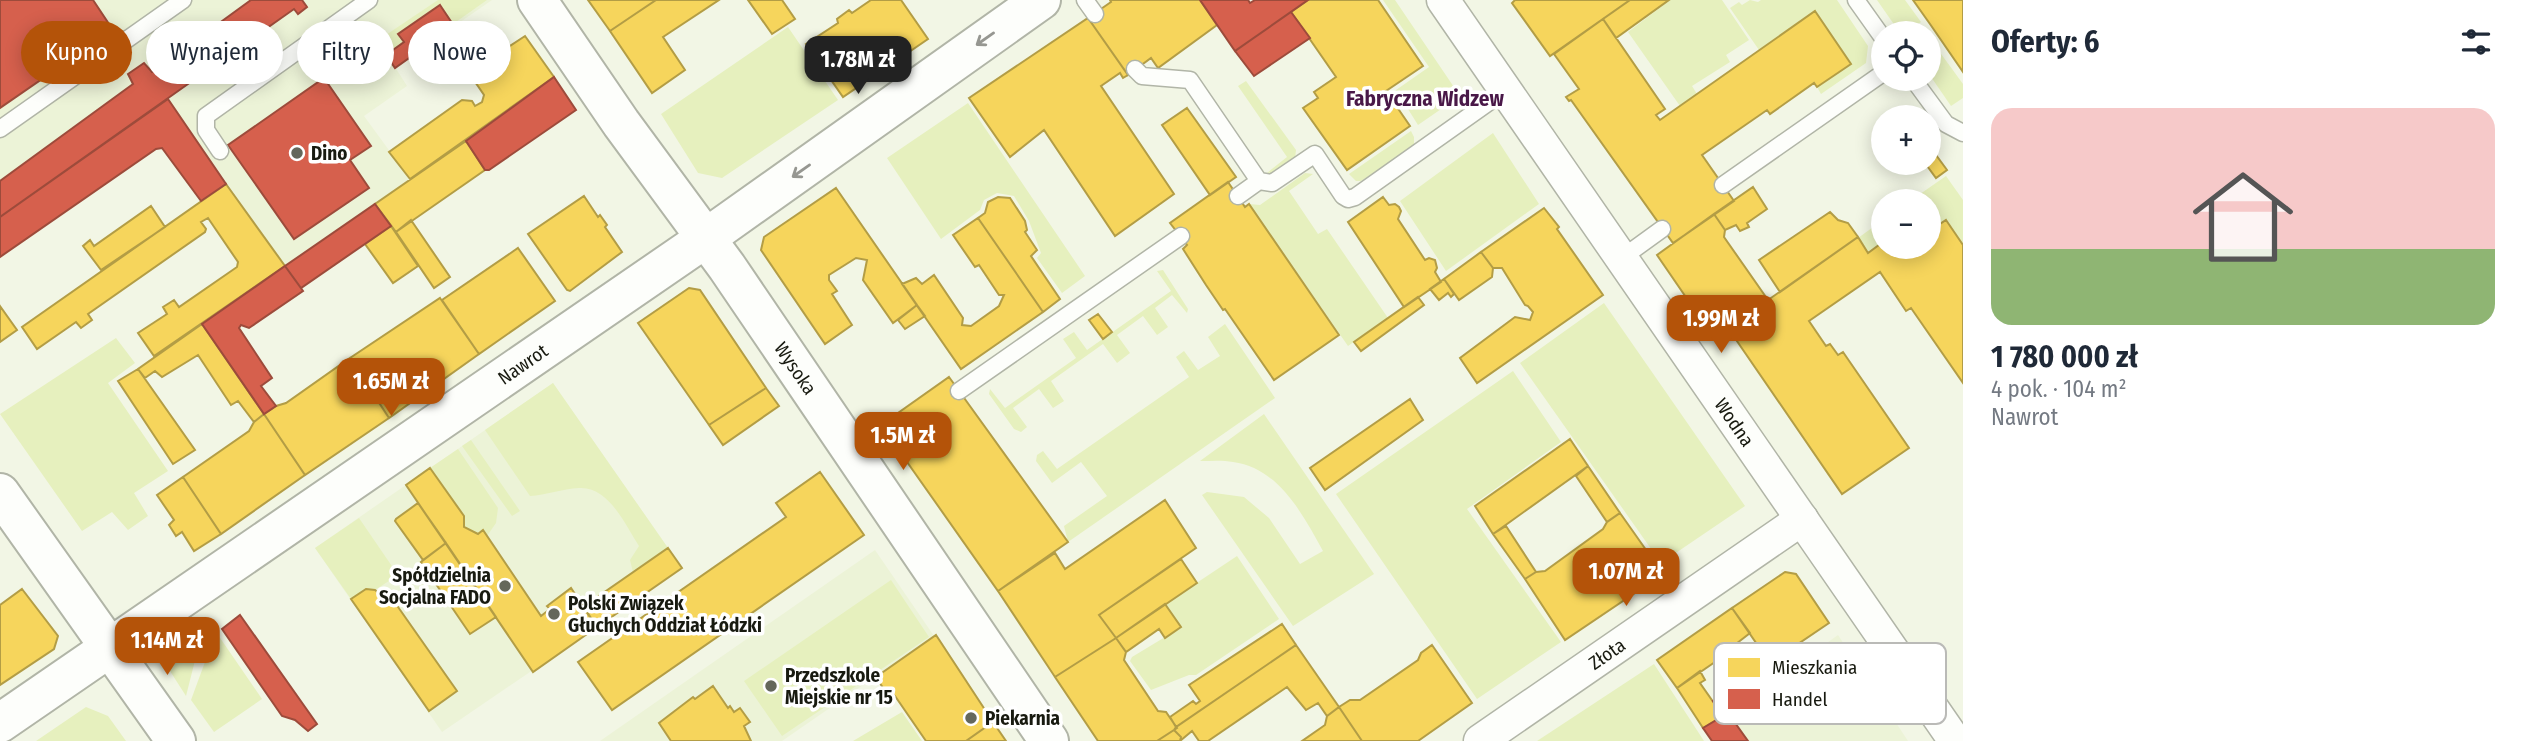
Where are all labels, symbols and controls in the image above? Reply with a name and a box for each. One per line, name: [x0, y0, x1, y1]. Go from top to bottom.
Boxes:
chip: Kupno: [21, 21, 132, 84]
chip: Wynajem: [146, 21, 283, 84]
chip: Filtry: [297, 21, 394, 84]
chip: Nowe: [408, 21, 511, 84]
map controls: [1871, 21, 1941, 259]
button: locate: [1871, 21, 1941, 91]
icon: filters: [2457, 23, 2495, 61]
text: Oferty: 6: [1991, 24, 2099, 60]
one-way arrow: [976, 32, 995, 46]
pin: 1.78M zł: [786, 36, 930, 96]
text: 1.78M zł: [821, 45, 895, 73]
district label: Fabryczna Widzew: [1346, 86, 1504, 112]
button: +: [1871, 105, 1941, 175]
place label: Dino: [311, 142, 347, 165]
marker: Dino: [289, 145, 305, 161]
icon: home: [2180, 154, 2306, 280]
one-way arrow: [791, 164, 811, 178]
button: −: [1871, 189, 1941, 259]
pin: 1.99M zł: [1649, 296, 1793, 355]
text: 1.99M zł: [1683, 304, 1759, 332]
street label: Wysoka: [770, 337, 822, 399]
street label: Nawrot: [493, 338, 553, 389]
text: 1 780 000 zł: [1991, 339, 2138, 375]
pin: 1.65M zł: [319, 358, 463, 418]
text: 1.65M zł: [353, 367, 429, 395]
text: 4 pok. · 104 m²: [1991, 375, 2127, 403]
street label: Wodna: [1710, 393, 1759, 451]
text: Nawrot: [1991, 403, 2058, 431]
pin: 1.5M zł: [838, 412, 968, 472]
text: 1.5M zł: [871, 421, 935, 449]
pin: 1.07M zł: [1554, 548, 1698, 608]
text: 1.07M zł: [1589, 557, 1663, 585]
place label: Spółdzielnia Socjalna FADO: [379, 564, 491, 609]
marker: Spółdzielnia Socjalna FADO: [497, 578, 513, 594]
place label: Polski Związek Głuchych Oddział Łódzki: [568, 592, 762, 637]
marker: Polski Związek Głuchych Oddział Łódzki: [546, 606, 562, 622]
pin: 1.14M zł: [95, 618, 239, 677]
text: 1.14M zł: [131, 626, 203, 654]
street label: Złota: [1584, 633, 1630, 674]
legend: [1714, 643, 1946, 724]
text: Mieszkania: [1772, 656, 1857, 679]
place label: Przedszkole Miejskie nr 15: [785, 664, 893, 709]
marker: Przedszkole Miejskie nr 15: [763, 678, 779, 694]
text: Handel: [1772, 688, 1827, 711]
place label: Piekarnia: [985, 707, 1060, 730]
marker: Piekarnia: [963, 710, 979, 726]

